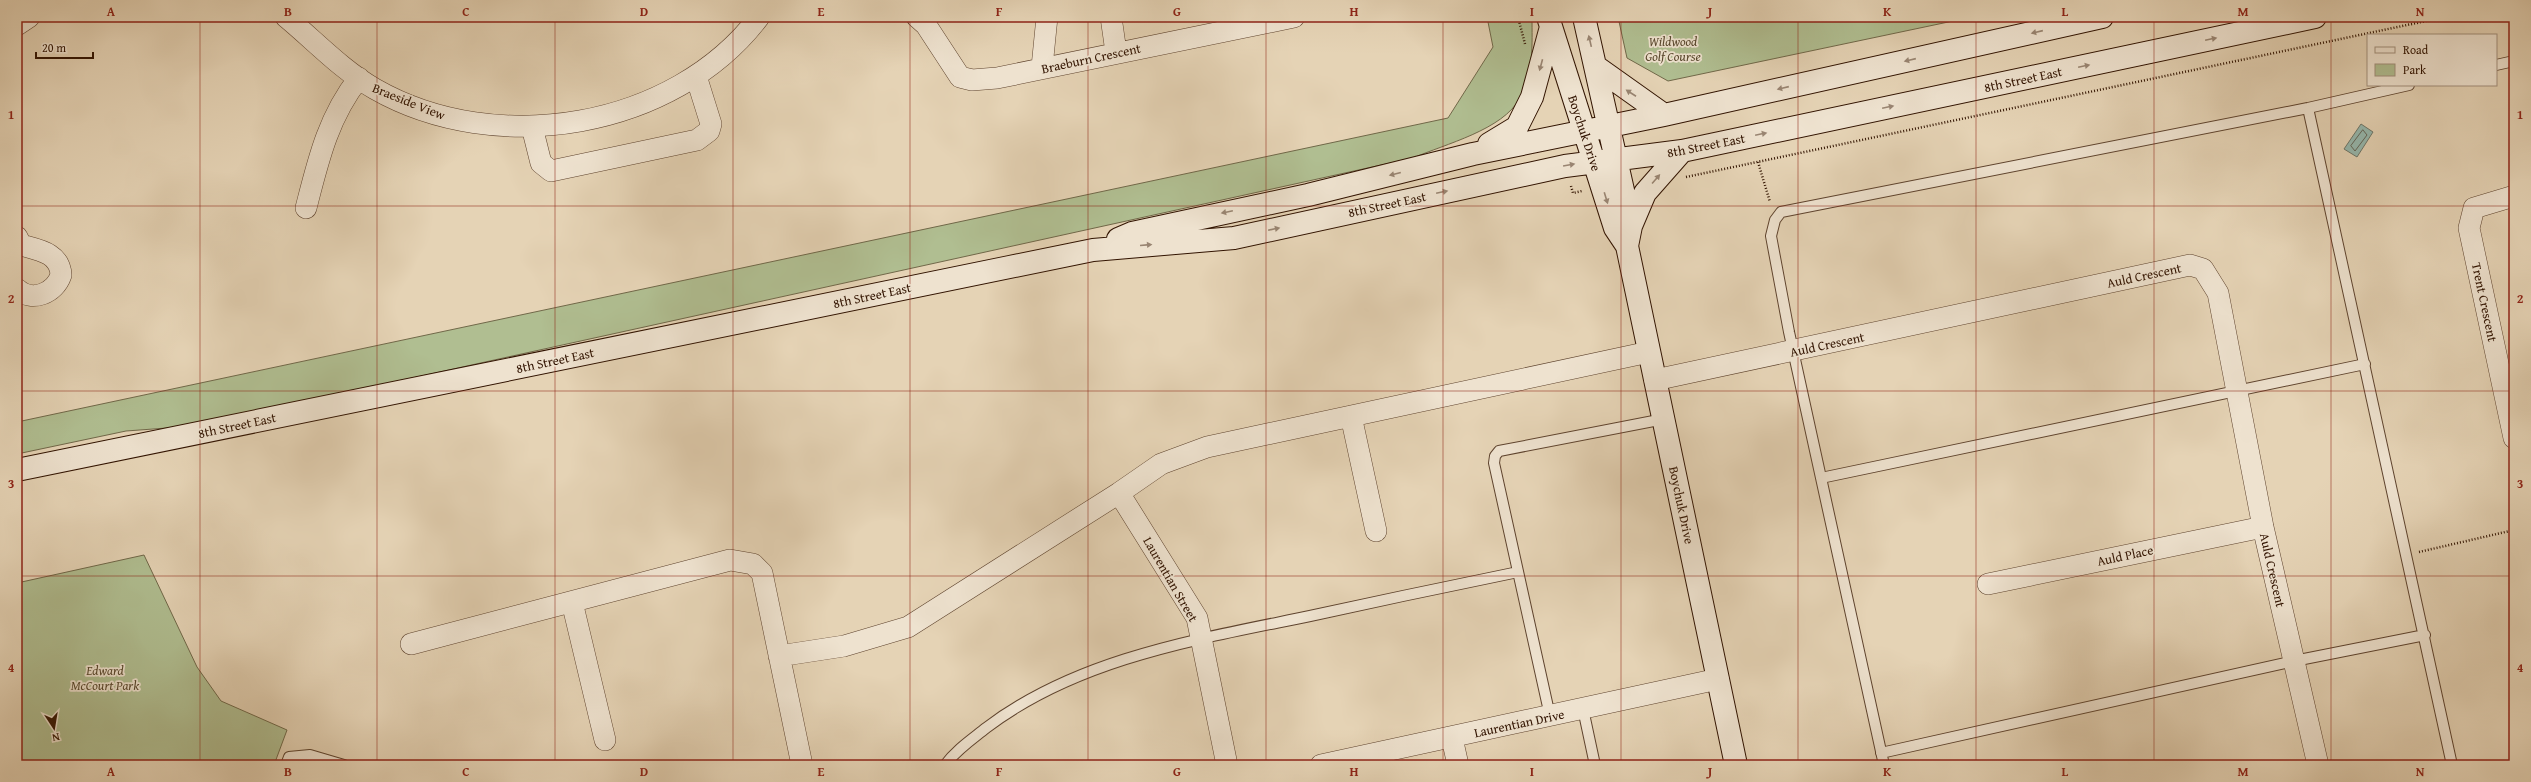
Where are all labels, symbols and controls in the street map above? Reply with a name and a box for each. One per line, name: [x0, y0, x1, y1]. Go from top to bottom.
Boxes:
text: A: [107, 2, 116, 21]
text: B: [284, 2, 292, 21]
text: C: [462, 2, 470, 21]
text: D: [640, 2, 648, 21]
text: E: [818, 2, 825, 21]
text: F: [996, 2, 1003, 21]
text: G: [1173, 2, 1181, 21]
text: H: [1349, 2, 1359, 21]
text: I: [1530, 2, 1534, 21]
text: J: [1706, 2, 1713, 21]
text: K: [1883, 2, 1892, 21]
text: L: [2062, 2, 2069, 21]
text: M: [2237, 2, 2249, 21]
text: N: [2416, 2, 2425, 21]
one-way arrow: [2030, 29, 2043, 35]
park label: Wildwood Golf Course: [1645, 32, 1701, 66]
scale bar: [36, 34, 93, 60]
legend: [2367, 34, 2497, 86]
one-way arrow: [1586, 35, 1592, 47]
one-way arrow: [2205, 36, 2217, 42]
text: 20 m: [42, 39, 66, 56]
street label: Braeburn Crescent: [1040, 39, 1143, 78]
text: Road: [2403, 41, 2429, 58]
one-way arrow: [1904, 57, 1916, 63]
one-way arrow: [1538, 59, 1544, 71]
text: Park: [2403, 61, 2427, 78]
street label: 8th Street East: [1982, 62, 2064, 97]
one-way arrow: [2078, 63, 2090, 69]
street label: Braeside View: [370, 78, 449, 125]
one-way arrow: [1777, 86, 1789, 92]
one-way arrow: [1626, 89, 1637, 97]
street label: Boychuk Drive: [1563, 93, 1606, 174]
one-way arrow: [1882, 104, 1894, 110]
text: 1: [8, 105, 14, 124]
text: 1: [2517, 105, 2523, 124]
street label: 8th Street East: [1665, 129, 1747, 162]
one-way arrow: [1755, 131, 1767, 137]
one-way arrow: [1563, 162, 1576, 168]
one-way arrow: [1388, 171, 1400, 177]
one-way arrow: [1651, 174, 1660, 184]
street label: 8th Street East: [1346, 187, 1428, 222]
one-way arrow: [1436, 189, 1448, 195]
one-way arrow: [1603, 192, 1609, 204]
one-way arrow: [1221, 210, 1233, 216]
one-way arrow: [1268, 225, 1280, 231]
one-way arrow: [1139, 242, 1152, 249]
street label: Auld Crescent: [2105, 258, 2183, 293]
street label: Trent Crescent: [2467, 261, 2502, 344]
street label: 8th Street East: [831, 278, 913, 313]
text: 2: [8, 289, 15, 308]
text: 2: [2517, 289, 2524, 308]
street label: Auld Crescent: [1788, 327, 1866, 362]
street label: 8th Street East: [514, 343, 596, 378]
street label: 8th Street East: [196, 408, 278, 443]
street label: Boychuk Drive: [1664, 464, 1699, 546]
text: 3: [8, 474, 14, 493]
text: 3: [2517, 474, 2523, 493]
street label: Auld Crescent: [2255, 531, 2290, 609]
street label: Laurentian Street: [1138, 533, 1203, 626]
street label: Auld Place: [2095, 540, 2155, 571]
text: 4: [8, 658, 15, 677]
text: 4: [2517, 658, 2524, 677]
park label: Edward McCourt Park: [71, 661, 139, 695]
street label: Laurentian Drive: [1472, 705, 1566, 742]
north arrow: [34, 708, 74, 748]
text: N: [50, 729, 61, 747]
text: A: [107, 762, 116, 781]
text: B: [284, 762, 292, 781]
text: C: [462, 762, 470, 781]
text: D: [640, 762, 648, 781]
text: E: [818, 762, 825, 781]
text: F: [996, 762, 1003, 781]
text: G: [1173, 762, 1181, 781]
text: H: [1349, 762, 1359, 781]
text: I: [1530, 762, 1534, 781]
text: J: [1706, 762, 1713, 781]
text: K: [1883, 762, 1892, 781]
text: L: [2062, 762, 2069, 781]
text: M: [2237, 762, 2249, 781]
text: N: [2416, 762, 2425, 781]

